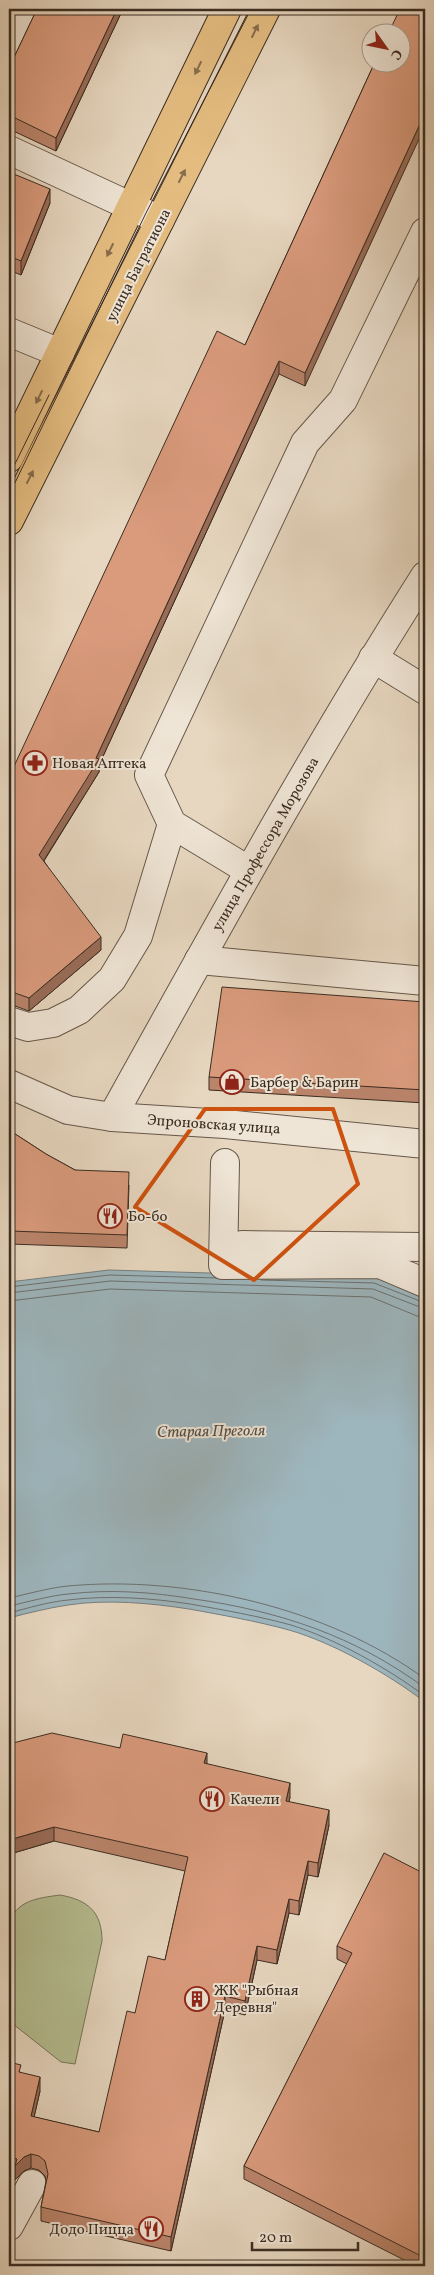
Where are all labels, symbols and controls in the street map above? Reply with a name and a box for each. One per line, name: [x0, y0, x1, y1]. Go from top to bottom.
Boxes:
north arrow: [362, 22, 412, 72]
one-way arrow: [251, 24, 259, 38]
text: С: [385, 45, 406, 63]
one-way arrow: [194, 61, 202, 75]
one-way arrow: [178, 169, 186, 183]
street label: улица Багратиона: [102, 205, 177, 326]
one-way arrow: [105, 243, 113, 257]
one-way arrow: [35, 389, 43, 404]
one-way arrow: [26, 470, 34, 484]
pharmacy icon: Новая Аптека: [22, 750, 48, 776]
place label: Новая Аптека: [52, 754, 146, 775]
street label: улица Профессора Морозова: [208, 754, 325, 936]
shop icon: Барбер & Барин: [219, 1069, 245, 1095]
place label: Барбер & Барин: [250, 1073, 359, 1094]
street label: Эпроновская улица: [147, 1110, 281, 1141]
restaurant icon: Бо-бо: [97, 1203, 123, 1229]
place label: Бо-бо: [128, 1207, 167, 1228]
water label: Старая Преголя: [157, 1420, 265, 1444]
restaurant icon: Качели: [199, 1786, 225, 1812]
place label: Качели: [230, 1790, 280, 1811]
place label: ЖК "Рыбная Деревня": [214, 1981, 299, 2019]
building icon: ЖК "Рыбная Деревня": [184, 1986, 210, 2012]
restaurant icon: Додо Пицца: [138, 2216, 164, 2242]
place label: Додо Пицца: [49, 2220, 134, 2241]
scale bar: [252, 2220, 358, 2252]
text: 20 m: [259, 2228, 292, 2249]

